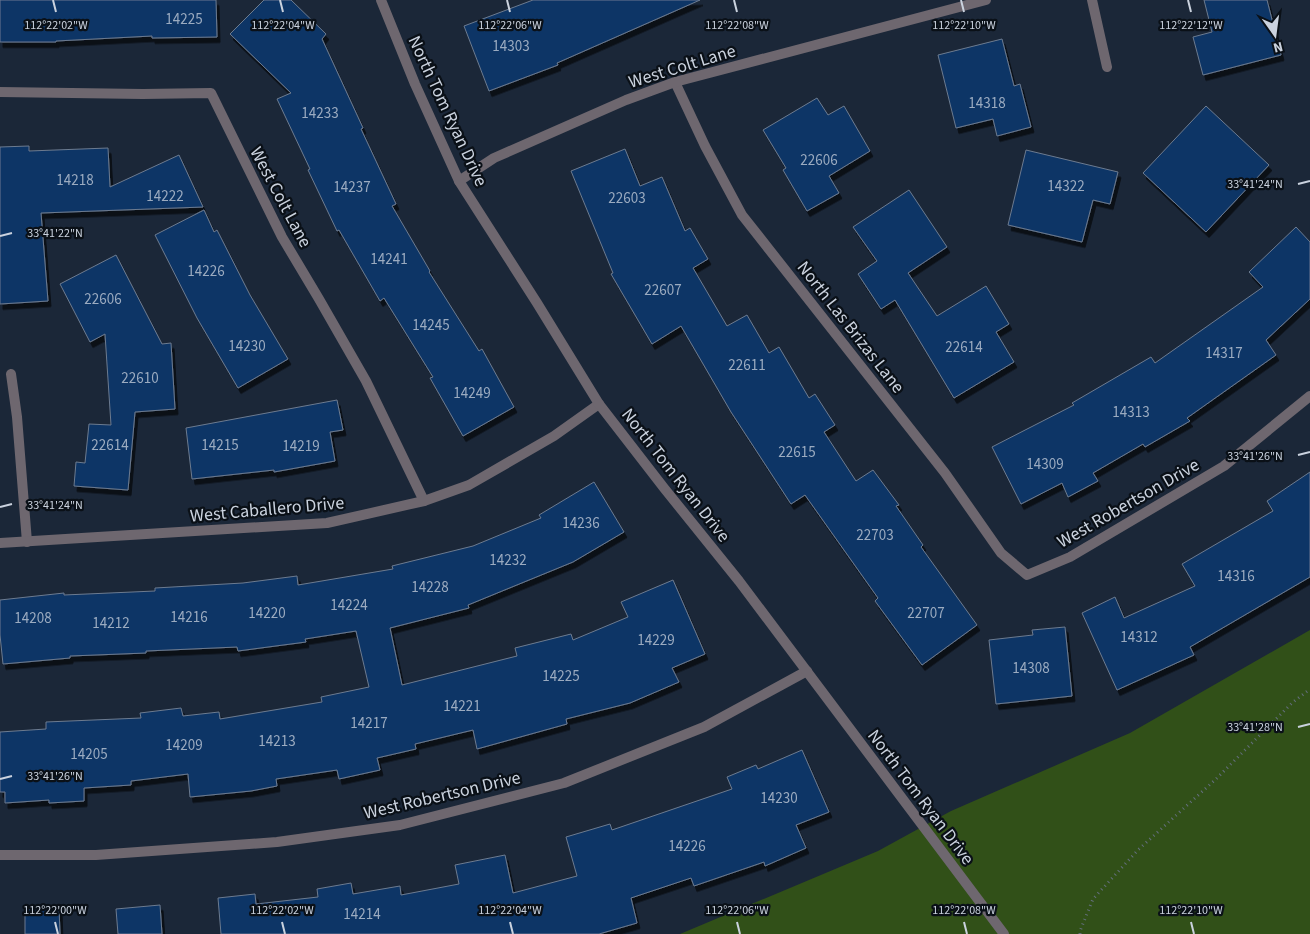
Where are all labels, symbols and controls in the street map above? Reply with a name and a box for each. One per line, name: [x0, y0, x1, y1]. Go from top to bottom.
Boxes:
house number: 14225: [165, 9, 203, 30]
north arrow: [1250, 10, 1300, 60]
text: 112°22'02"W: [24, 17, 88, 34]
text: 112°22'04"W: [251, 17, 315, 34]
text: 112°22'06"W: [478, 17, 542, 34]
text: 112°22'08"W: [705, 17, 769, 34]
text: 112°22'10"W: [932, 17, 996, 34]
text: 112°22'12"W: [1159, 17, 1223, 34]
street label: North Tom Ryan Drive: [402, 32, 493, 191]
house number: 14303: [492, 36, 530, 57]
text: N: [1271, 36, 1285, 57]
street label: West Colt Lane: [625, 38, 739, 95]
house number: 14318: [968, 93, 1006, 114]
house number: 14233: [301, 103, 339, 124]
street label: West Colt Lane: [244, 142, 318, 252]
house number: 22606: [800, 150, 838, 171]
house number: 14218: [56, 170, 94, 191]
house number: 14322: [1047, 176, 1085, 197]
text: 33°41'24"N: [1227, 176, 1283, 193]
house number: 14237: [333, 177, 371, 198]
house number: 14222: [146, 186, 184, 207]
house number: 22603: [608, 188, 646, 209]
text: 33°41'22"N: [27, 225, 83, 242]
house number: 14241: [370, 249, 408, 270]
street label: North Las Brizas Lane: [791, 256, 910, 399]
house number: 14226: [187, 261, 225, 282]
house number: 22607: [644, 280, 682, 301]
house number: 22606: [84, 289, 122, 310]
house number: 14245: [412, 315, 450, 336]
house number: 14230: [228, 336, 266, 357]
house number: 22614: [945, 337, 983, 358]
house number: 14317: [1205, 343, 1243, 364]
house number: 22611: [728, 355, 766, 376]
house number: 22610: [121, 368, 159, 389]
house number: 14249: [453, 383, 491, 404]
house number: 14313: [1112, 402, 1150, 423]
street label: North Tom Ryan Drive: [615, 403, 736, 548]
house number: 22614: [91, 435, 129, 456]
house number: 14215: [201, 435, 239, 456]
house number: 14219: [282, 436, 320, 457]
house number: 22615: [778, 442, 816, 463]
text: 33°41'26"N: [1227, 448, 1283, 465]
street label: West Robertson Drive: [1052, 452, 1204, 554]
house number: 14309: [1026, 454, 1064, 475]
street label: West Caballero Drive: [189, 490, 345, 529]
text: 33°41'24"N: [27, 497, 83, 514]
house number: 14236: [562, 513, 600, 534]
house number: 22703: [856, 525, 894, 546]
house number: 14232: [489, 550, 527, 571]
house number: 14316: [1217, 566, 1255, 587]
house number: 14228: [411, 577, 449, 598]
house number: 14224: [330, 595, 368, 616]
house number: 14220: [248, 603, 286, 624]
house number: 22707: [907, 603, 945, 624]
house number: 14216: [170, 607, 208, 628]
house number: 14208: [14, 608, 52, 629]
house number: 14212: [92, 613, 130, 634]
house number: 14312: [1120, 627, 1158, 648]
house number: 14229: [637, 630, 675, 651]
house number: 14308: [1012, 658, 1050, 679]
house number: 14225: [542, 666, 580, 687]
house number: 14221: [443, 696, 481, 717]
house number: 14217: [350, 713, 388, 734]
text: 33°41'28"N: [1227, 719, 1283, 736]
street label: North Tom Ryan Drive: [861, 724, 980, 870]
house number: 14213: [258, 731, 296, 752]
house number: 14209: [165, 735, 203, 756]
house number: 14205: [70, 744, 108, 765]
street label: West Robertson Drive: [361, 765, 523, 826]
text: 33°41'26"N: [27, 768, 83, 785]
house number: 14230: [760, 788, 798, 809]
house number: 14226: [668, 836, 706, 857]
text: 112°22'00"W: [23, 902, 87, 919]
text: 112°22'02"W: [250, 902, 314, 919]
text: 112°22'04"W: [478, 902, 542, 919]
text: 112°22'06"W: [705, 902, 769, 919]
text: 112°22'08"W: [932, 902, 996, 919]
text: 112°22'10"W: [1159, 902, 1223, 919]
house number: 14214: [343, 904, 381, 925]

